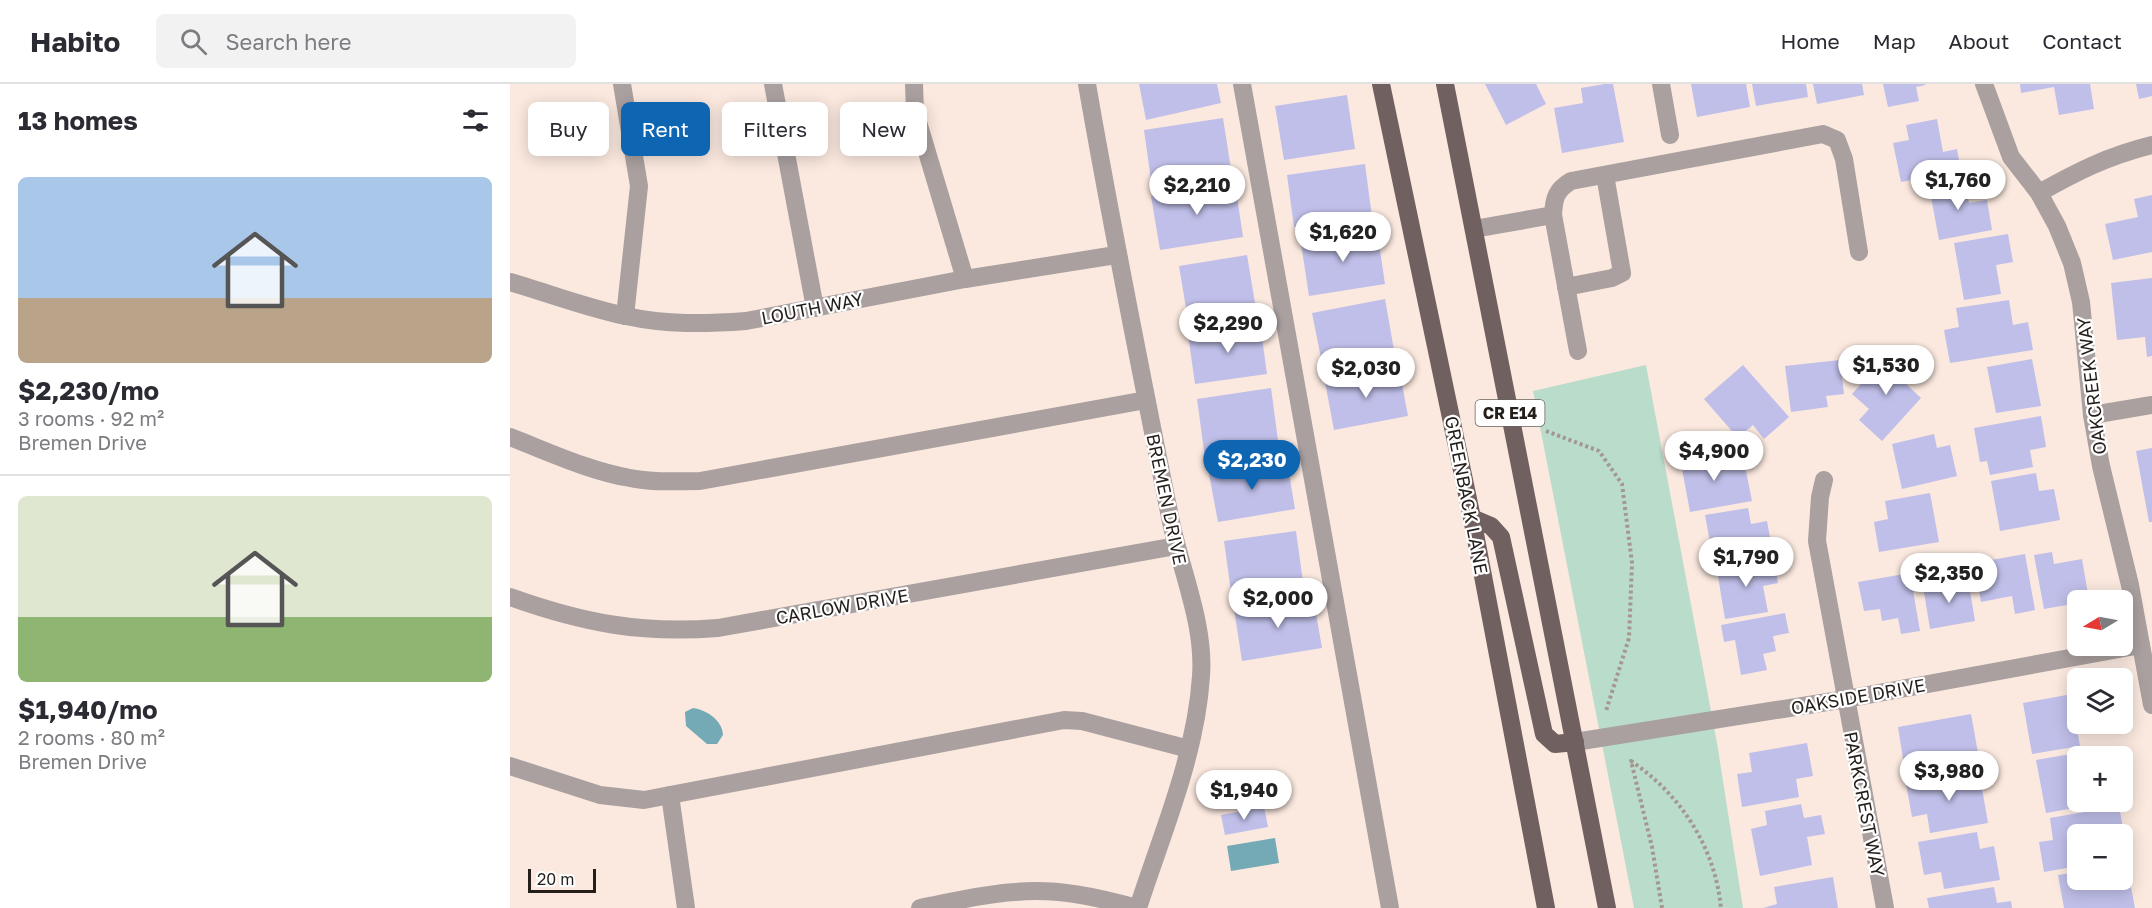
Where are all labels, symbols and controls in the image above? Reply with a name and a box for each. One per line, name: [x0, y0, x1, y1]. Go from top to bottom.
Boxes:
search box: [156, 14, 576, 68]
text: Habito: [30, 25, 120, 58]
icon: search: [177, 25, 210, 58]
text: Search here: [225, 28, 351, 55]
text: Home: [1780, 28, 1840, 54]
text: Map: [1873, 28, 1916, 54]
text: About: [1949, 28, 2009, 54]
text: Contact: [2042, 28, 2122, 54]
chip: Buy: [528, 102, 609, 156]
chip: Rent: [621, 102, 710, 156]
chip: Filters: [722, 102, 828, 156]
chip: New: [840, 102, 927, 156]
icon: filters: [459, 104, 492, 137]
text: 13 homes: [18, 105, 138, 136]
pin: $1,760: [1909, 160, 2007, 211]
pin: $2,210: [1148, 165, 1246, 216]
text: $1,760: [1925, 167, 1991, 191]
text: $2,210: [1163, 172, 1231, 196]
pin: $1,620: [1294, 212, 1392, 263]
icon: home: [201, 216, 309, 324]
text: $1,620: [1309, 219, 1377, 243]
street label: LOUTH WAY: [759, 287, 865, 329]
pin: $2,290: [1179, 303, 1277, 354]
text: $2,290: [1193, 310, 1263, 334]
street label: OAKCREEK WAY: [2072, 315, 2110, 456]
pin: $1,530: [1837, 345, 1935, 396]
pin: $2,030: [1317, 348, 1415, 399]
text: $1,530: [1852, 352, 1920, 376]
text: $2,030: [1331, 355, 1401, 379]
text: $2,230/mo: [18, 375, 159, 406]
road number: CR E14: [1476, 400, 1544, 426]
text: 3 rooms · 92 m²: [18, 406, 164, 430]
street label: GREENBACK LANE: [1441, 414, 1493, 576]
text: Bremen Drive: [18, 430, 147, 454]
street label: BREMEN DRIVE: [1142, 431, 1192, 567]
pin: $4,900: [1665, 431, 1763, 482]
text: $4,900: [1679, 438, 1750, 462]
pin: $2,230: [1203, 440, 1301, 491]
text: $2,230: [1217, 447, 1287, 471]
icon: home: [201, 535, 309, 643]
pin: $1,790: [1697, 537, 1795, 588]
text: $1,790: [1713, 544, 1779, 568]
pin: $2,350: [1900, 553, 1998, 604]
text: $2,350: [1914, 560, 1984, 584]
pin: $2,000: [1229, 578, 1327, 629]
street label: CARLOW DRIVE: [774, 584, 910, 628]
text: $2,000: [1243, 585, 1314, 609]
north arrow: [2067, 590, 2133, 656]
map controls: [2067, 590, 2133, 890]
button: layers: [2067, 668, 2133, 734]
street label: OAKSIDE DRIVE: [1789, 673, 1927, 719]
text: $1,940/mo: [18, 694, 158, 725]
text: 2 rooms · 80 m²: [18, 725, 165, 749]
street label: PARKCREST WAY: [1840, 730, 1890, 879]
button: +: [2067, 746, 2133, 812]
text: Bremen Drive: [18, 749, 147, 773]
pin: $3,980: [1900, 751, 1998, 802]
text: $3,980: [1914, 758, 1984, 782]
pin: $1,940: [1195, 770, 1293, 821]
text: $1,940: [1210, 777, 1278, 801]
button: −: [2067, 824, 2133, 890]
scale bar: [528, 866, 596, 894]
text: 20 m: [537, 869, 574, 889]

